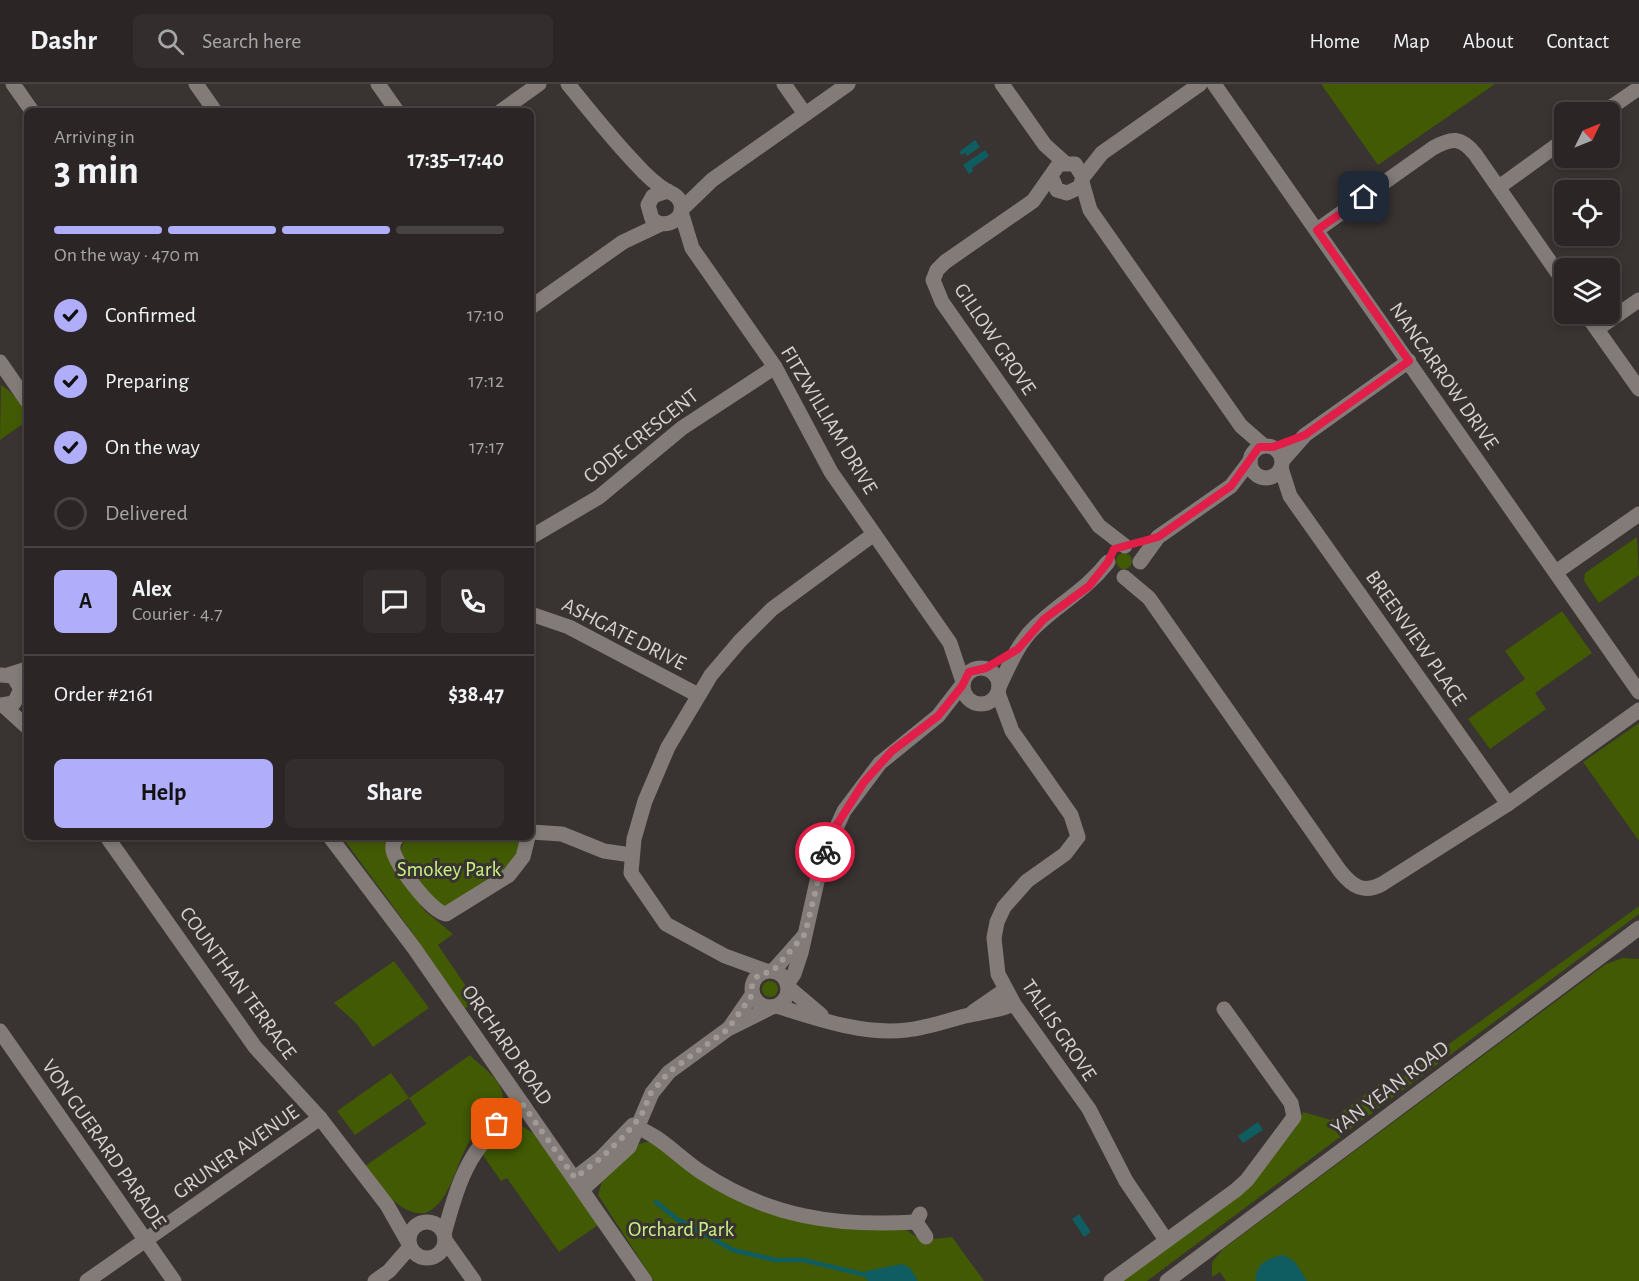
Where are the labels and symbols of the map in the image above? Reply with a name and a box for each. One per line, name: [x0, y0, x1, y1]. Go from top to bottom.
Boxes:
north arrow: [1554, 102, 1620, 168]
pin: [1338, 171, 1389, 222]
street label: GILLOW GROVE: [950, 280, 1040, 398]
street label: NANCARROW DRIVE: [1385, 299, 1503, 453]
street label: FITZWILLIAM DRIVE: [777, 343, 881, 497]
street label: CODE CRESCENT: [580, 385, 702, 487]
street label: BREENVIEW PLACE: [1362, 567, 1470, 709]
street label: ASHGATE DRIVE: [559, 594, 689, 674]
courier: [795, 822, 855, 882]
park label: Smokey Park: [397, 859, 502, 880]
street label: COUNTHAN TERRACE: [176, 903, 300, 1063]
street label: TALLIS GROVE: [1018, 976, 1100, 1084]
street label: ORCHARD ROAD: [458, 981, 556, 1109]
street label: YAN YEAN ROAD: [1327, 1037, 1453, 1139]
street label: VON GUERARD PARADE: [38, 1056, 170, 1232]
pin: [471, 1098, 522, 1149]
street label: GRUNER AVENUE: [169, 1101, 303, 1203]
park label: Orchard Park: [628, 1219, 734, 1240]

